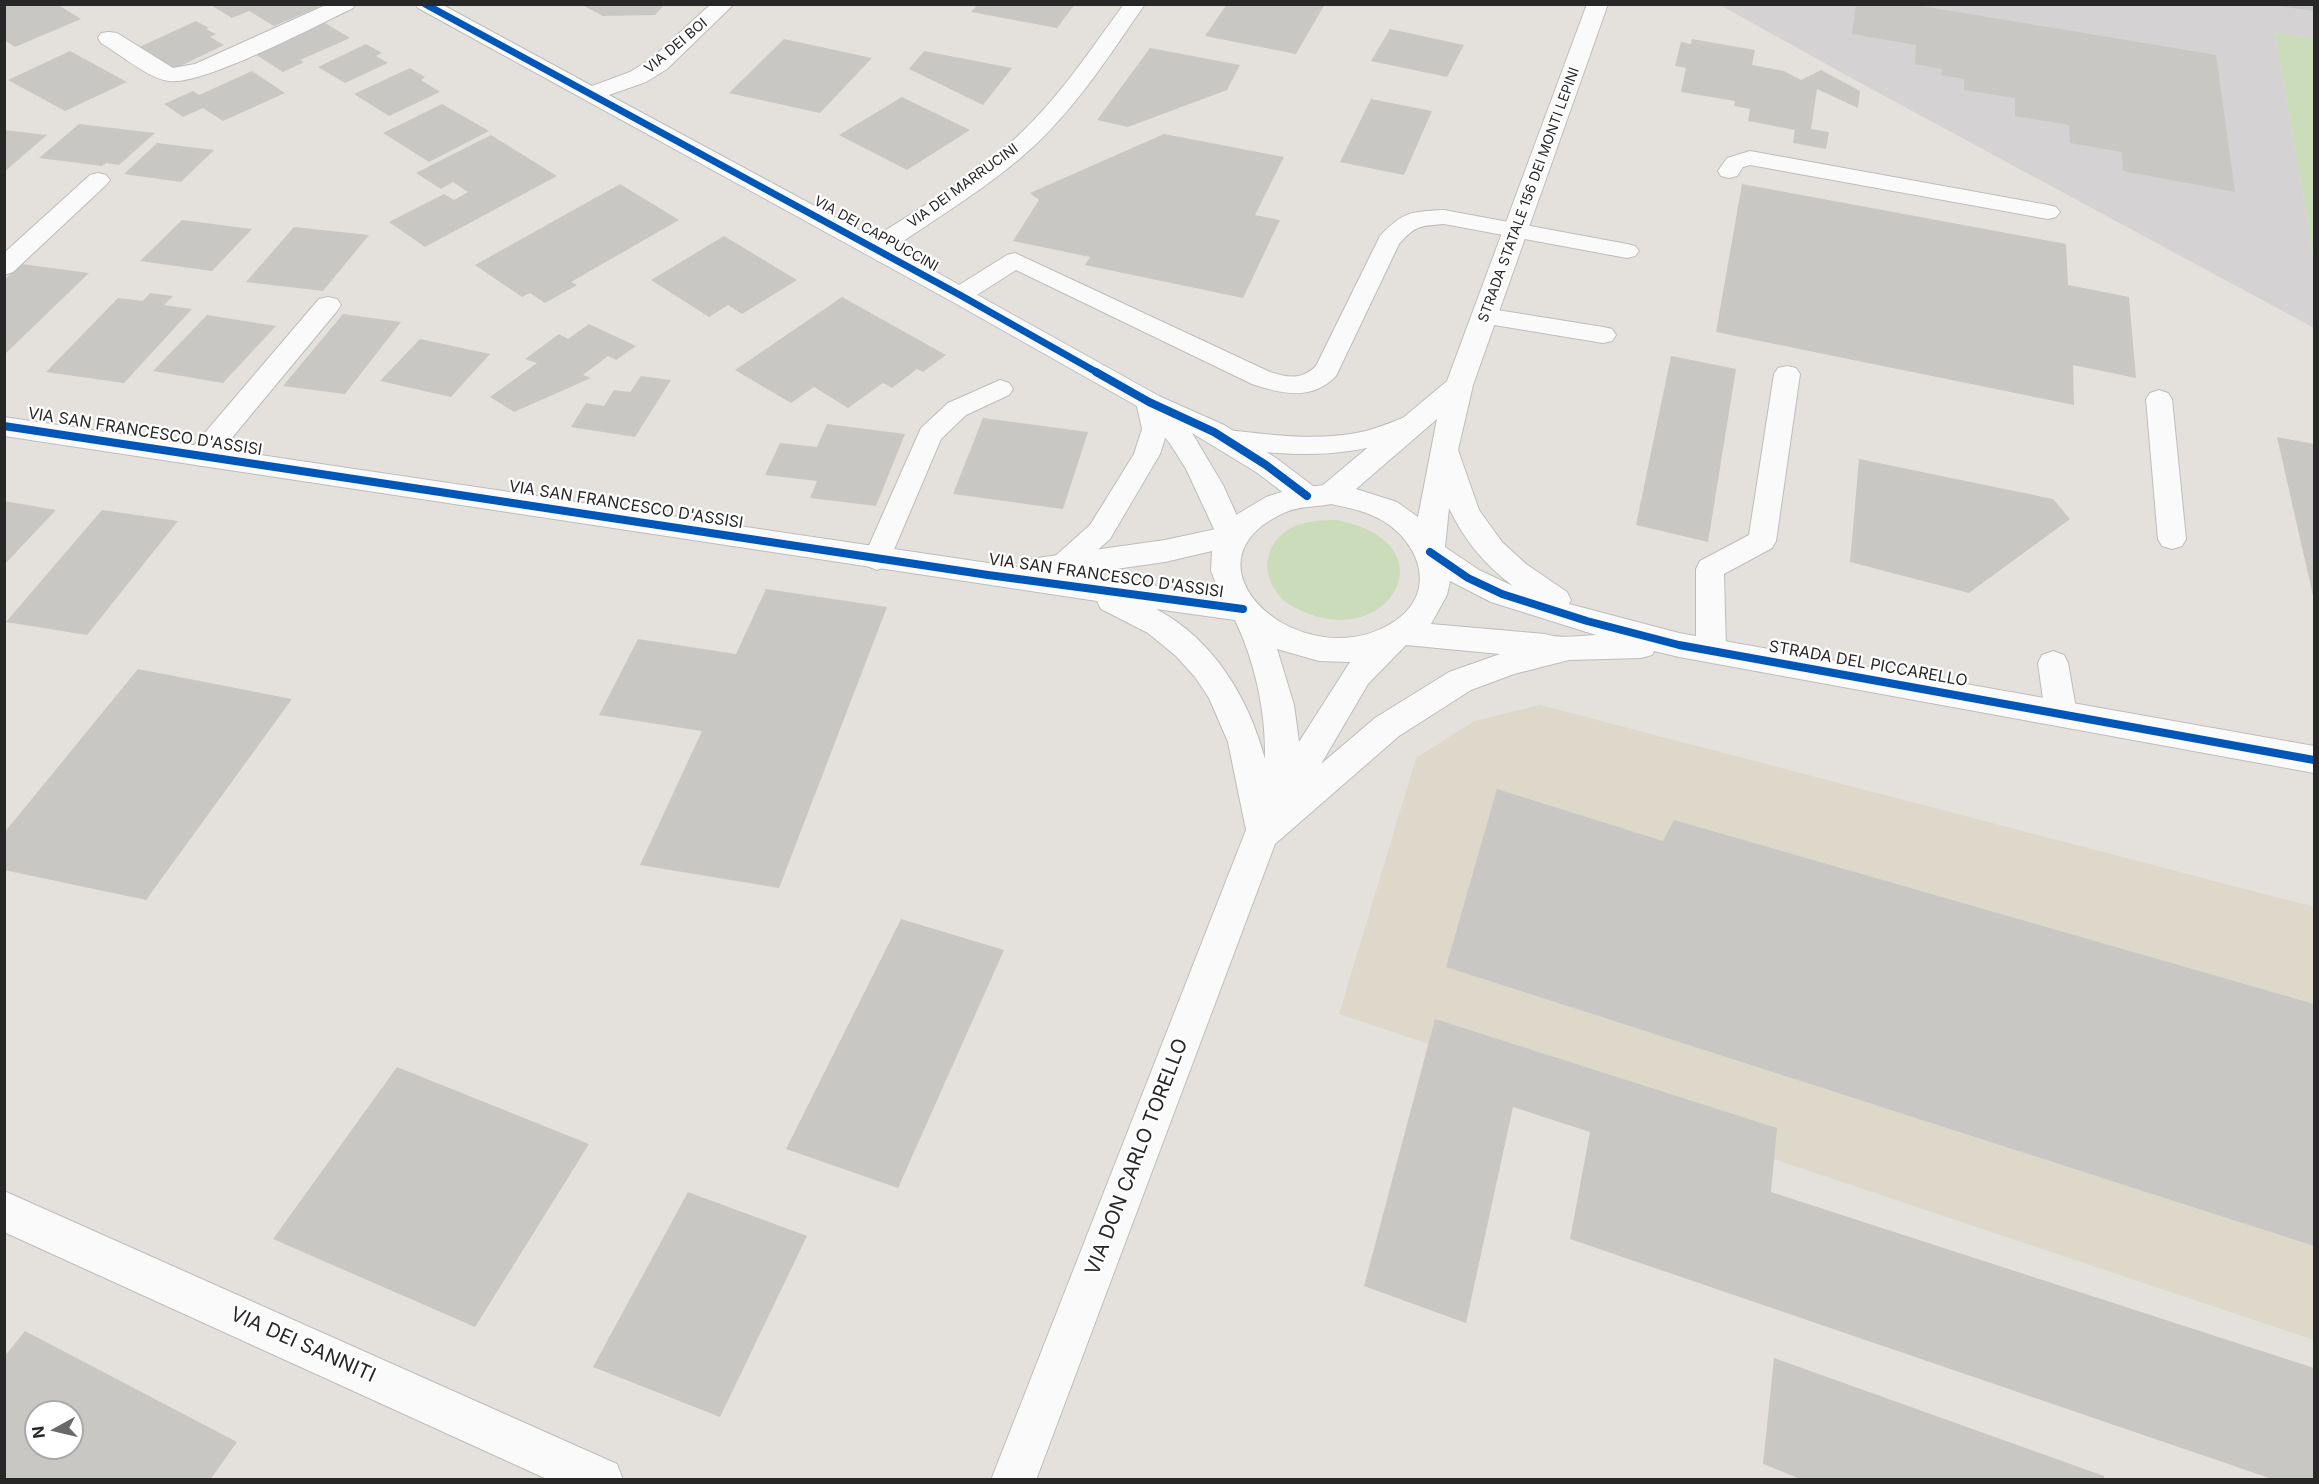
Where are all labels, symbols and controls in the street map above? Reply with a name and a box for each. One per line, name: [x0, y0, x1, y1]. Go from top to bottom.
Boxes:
street label: VIA DEI BOI: [641, 15, 711, 77]
street label: STRADA STATALE 156 DEI MONTI LEPINI: [1475, 65, 1583, 325]
street label: VIA DEI MARRUCINI: [905, 140, 1021, 232]
street label: VIA DEI CAPPUCCINI: [811, 193, 941, 275]
street label: VIA SAN FRANCESCO D'ASSISI: [26, 404, 264, 460]
street label: VIA SAN FRANCESCO D'ASSISI: [507, 477, 745, 533]
street label: VIA SAN FRANCESCO D'ASSISI: [987, 550, 1225, 602]
street label: STRADA DEL PICCARELLO: [1767, 637, 1969, 691]
street label: VIA DON CARLO TORELLO: [1081, 1035, 1193, 1279]
street label: VIA DEI SANNITI: [227, 1302, 379, 1388]
north arrow: [24, 1400, 84, 1460]
text: N: [27, 1425, 49, 1440]

